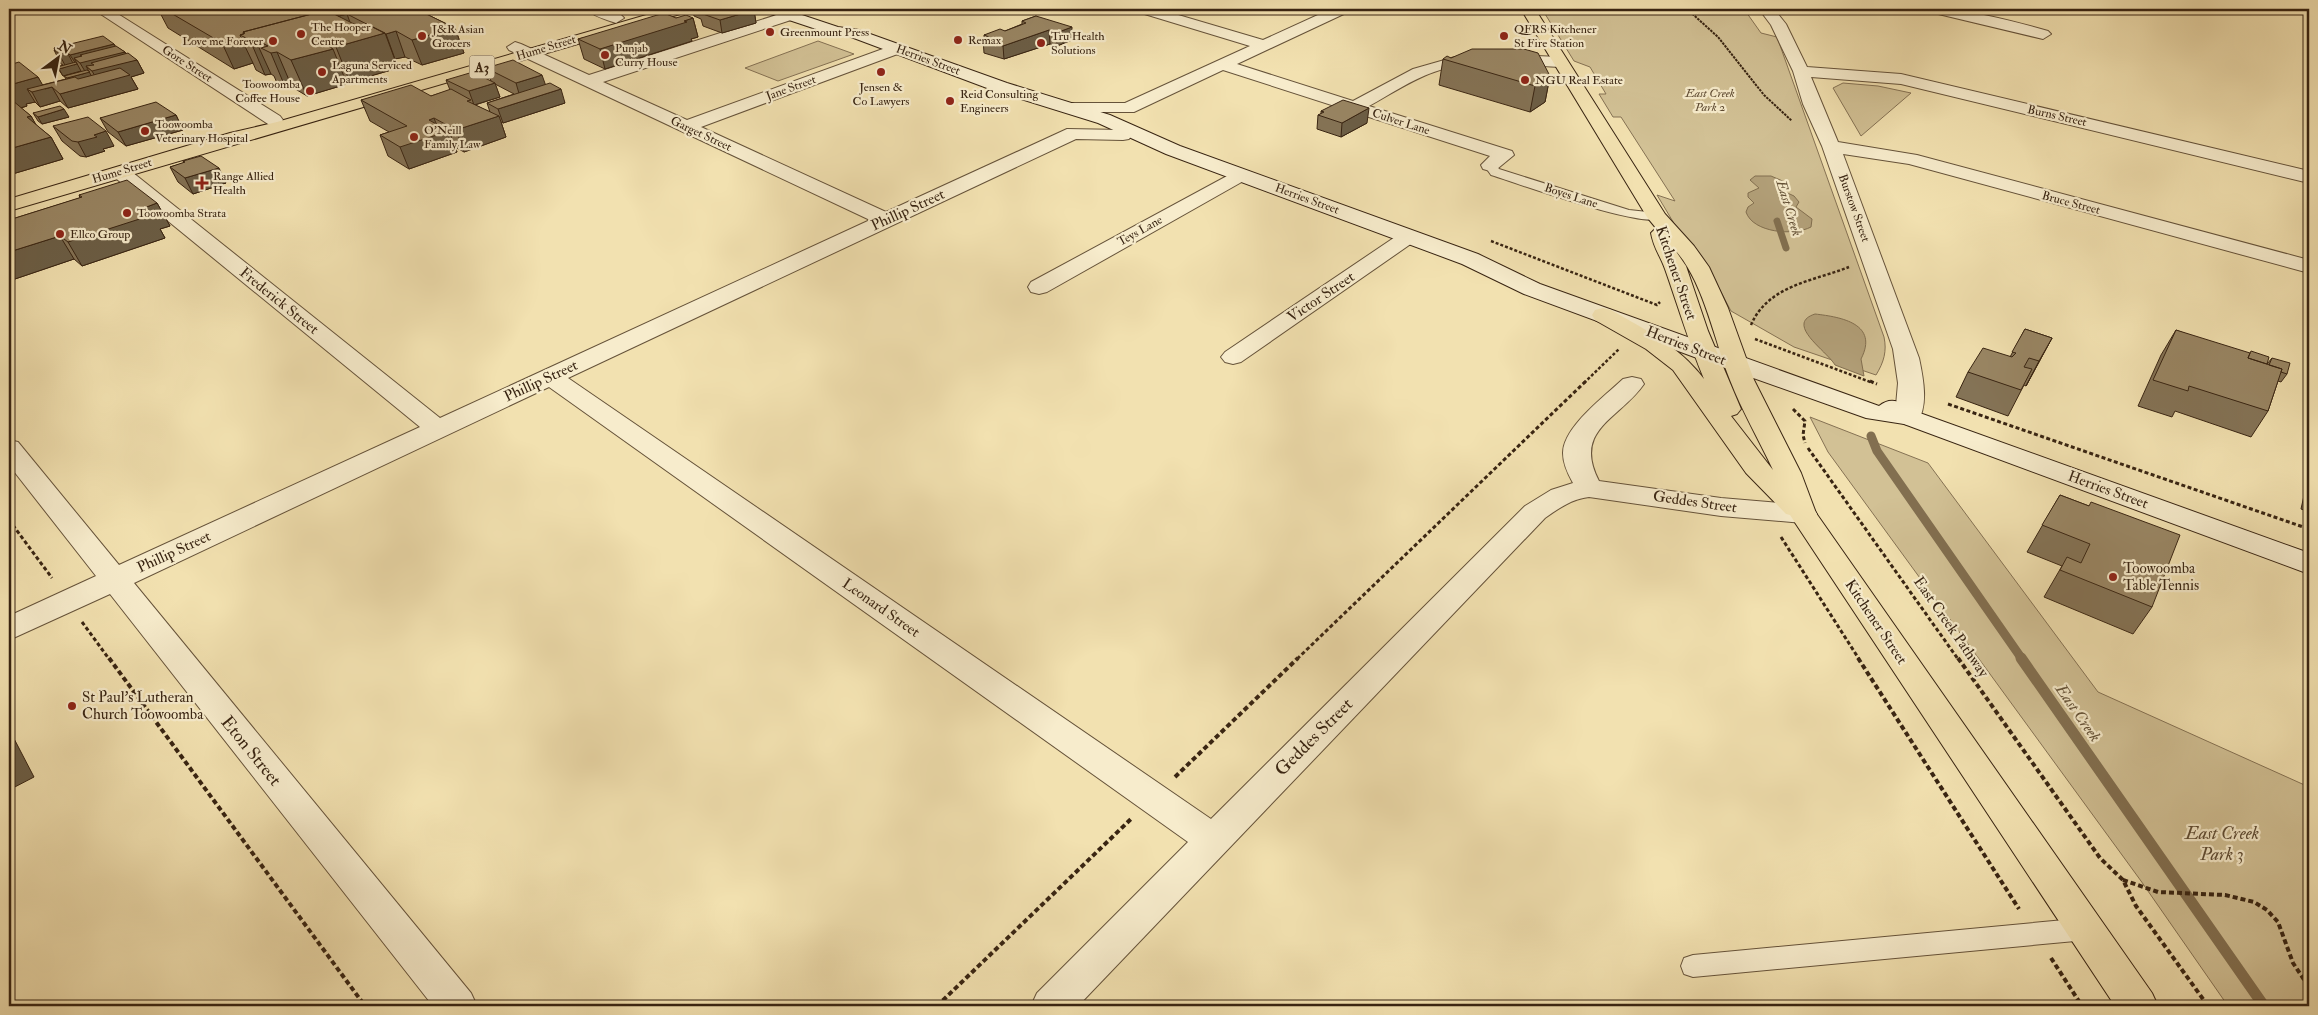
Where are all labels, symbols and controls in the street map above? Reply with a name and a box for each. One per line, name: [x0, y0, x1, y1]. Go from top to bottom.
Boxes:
place label: The Hooper Centre: [311, 20, 371, 49]
place label: J&R Asian Grocers: [431, 22, 484, 51]
place label: QFRS Kitchener St Fire Station: [1514, 22, 1597, 51]
place label: Greenmount Press: [780, 25, 869, 40]
marker: Greenmount Press: [764, 26, 776, 38]
marker: The Hooper Centre: [295, 28, 307, 40]
place label: Tru Health Solutions: [1051, 29, 1105, 58]
marker: J&R Asian Grocers: [416, 30, 428, 42]
marker: QFRS Kitchener St Fire Station: [1498, 30, 1510, 42]
north arrow: [32, 32, 82, 82]
street label: Hume Street: [514, 32, 578, 64]
place label: Remax: [968, 33, 1002, 48]
place label: Love me Forever: [182, 34, 264, 49]
marker: Remax: [952, 34, 964, 46]
marker: Love me Forever: [267, 35, 279, 47]
text: N: [54, 36, 75, 58]
marker: Tru Health Solutions: [1035, 37, 1047, 49]
place label: Punjab Curry House: [615, 41, 677, 70]
street label: Herries Street: [894, 41, 962, 79]
street label: Gore Street: [159, 42, 215, 86]
marker: Punjab Curry House: [599, 49, 611, 61]
road number: A3: [470, 56, 494, 78]
place label: Laguna Serviced Apartments: [331, 58, 412, 87]
marker: Laguna Serviced Apartments: [316, 66, 328, 78]
marker: Jensen & Co Lawyers: [875, 66, 887, 78]
street label: Jane Street: [763, 72, 818, 104]
place label: NGU Real Estate: [1535, 73, 1623, 88]
marker: NGU Real Estate: [1519, 74, 1531, 86]
place label: Toowoomba Coffee House: [235, 77, 301, 106]
place label: Jensen & Co Lawyers: [853, 80, 909, 109]
marker: Toowoomba Coffee House: [304, 85, 316, 97]
park label: East Creek Park 2: [1684, 86, 1735, 115]
place label: Reid Consulting Engineers: [960, 87, 1039, 116]
marker: Reid Consulting Engineers: [944, 95, 956, 107]
street label: Burns Street: [2026, 102, 2088, 130]
street label: Culver Lane: [1370, 106, 1432, 138]
street label: Garget Street: [668, 113, 734, 155]
place label: Toowoomba Veterinary Hospital: [155, 117, 248, 146]
place label: O'Neill Family Law: [424, 123, 481, 152]
marker: Toowoomba Veterinary Hospital: [139, 125, 151, 137]
marker: O'Neill Family Law: [408, 131, 420, 143]
street label: Hume Street: [90, 155, 154, 187]
place label: Range Allied Health: [213, 169, 274, 198]
street label: Burstow Street: [1835, 172, 1873, 244]
marker: Range Allied Health: [195, 176, 209, 190]
water label: East Creek: [1772, 177, 1806, 238]
street label: Herries Street: [1273, 180, 1341, 218]
street label: Boyes Lane: [1542, 180, 1600, 212]
street label: Phillip Street: [868, 185, 948, 236]
street label: Bruce Street: [2040, 188, 2102, 218]
place label: Toowoomba Strata: [137, 206, 227, 221]
marker: Toowoomba Strata: [121, 207, 133, 219]
street label: Teys Lane: [1115, 213, 1165, 249]
street label: Kitchener Street: [1651, 223, 1701, 323]
place label: Ellco Group: [70, 227, 130, 242]
marker: Ellco Group: [54, 228, 66, 240]
street label: Frederick Street: [235, 263, 323, 339]
street label: Victor Street: [1284, 267, 1359, 327]
street label: Herries Street: [1643, 322, 1729, 370]
street label: Phillip Street: [501, 356, 581, 407]
street label: Herries Street: [2065, 467, 2151, 513]
street label: Geddes Street: [1652, 487, 1738, 517]
street label: Phillip Street: [134, 527, 214, 578]
place label: Toowoomba Table Tennis: [2123, 559, 2199, 595]
marker: Toowoomba Table Tennis: [2107, 571, 2119, 583]
street label: East Creek Pathway: [1909, 573, 1993, 681]
street label: Leonard Street: [838, 574, 924, 642]
street label: Kitchener Street: [1841, 576, 1911, 668]
water label: East Creek: [2050, 679, 2105, 746]
place label: St Paul's Lutheran Church Toowoomba: [82, 688, 204, 724]
street label: Geddes Street: [1270, 693, 1358, 781]
marker: St Paul's Lutheran Church Toowoomba: [66, 700, 78, 712]
street label: Eton Street: [216, 711, 286, 791]
park label: East Creek Park 3: [2184, 822, 2259, 866]

